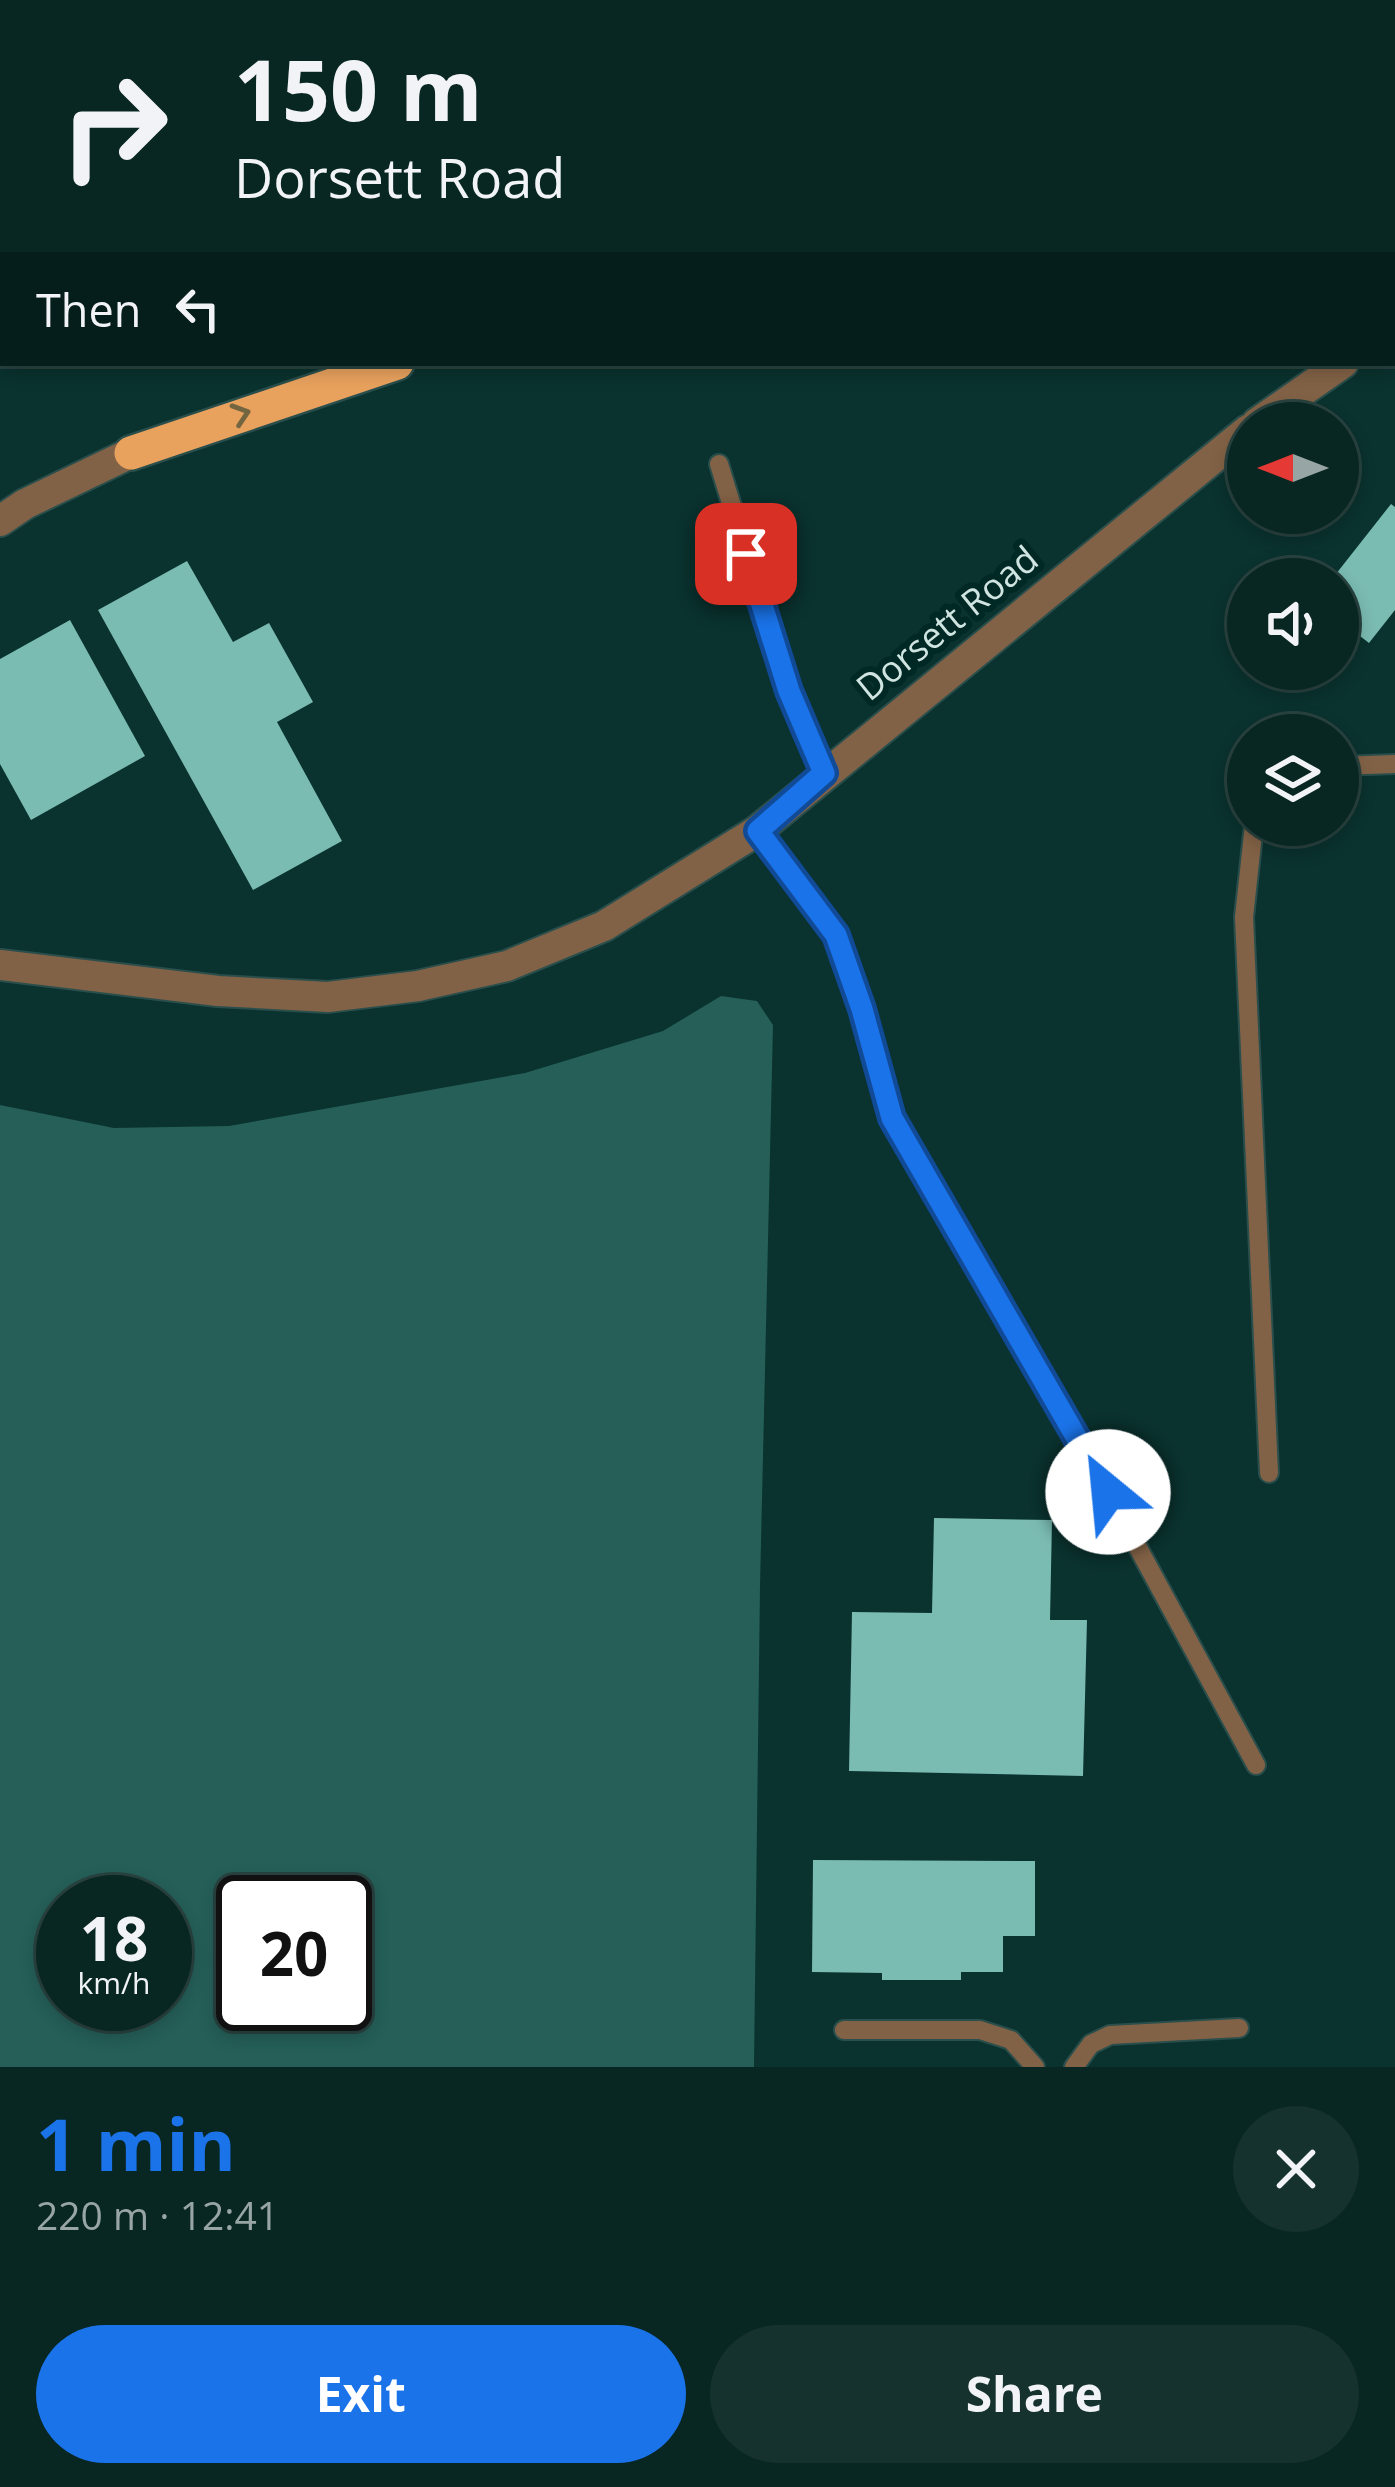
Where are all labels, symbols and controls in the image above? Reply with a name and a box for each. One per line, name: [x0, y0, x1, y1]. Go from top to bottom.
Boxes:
text: 150 m: [234, 31, 482, 146]
icon: right: [36, 48, 192, 204]
text: Dorsett Road: [234, 140, 565, 214]
icon: left: [165, 276, 231, 342]
text: Then: [36, 279, 141, 340]
north arrow: [1227, 402, 1359, 534]
map controls: [1227, 402, 1359, 846]
one-way arrow: [230, 404, 251, 428]
pin: [695, 503, 797, 605]
icon: arrive: [713, 521, 779, 587]
street label: Dorsett Road: [845, 534, 1048, 711]
button: sound: [1227, 558, 1359, 690]
button: layers: [1227, 714, 1359, 846]
position arrow: [1045, 1429, 1171, 1555]
speed limit sign: 20: [216, 1875, 372, 2031]
text: 18: [80, 1897, 148, 1979]
text: km/h: [78, 1962, 150, 2003]
text: 1 min: [36, 2094, 236, 2192]
button: close: [1233, 2106, 1359, 2232]
text: 220 m · 12:41: [36, 2188, 279, 2241]
button: Exit: [36, 2325, 686, 2463]
button: Share: [710, 2325, 1359, 2463]

